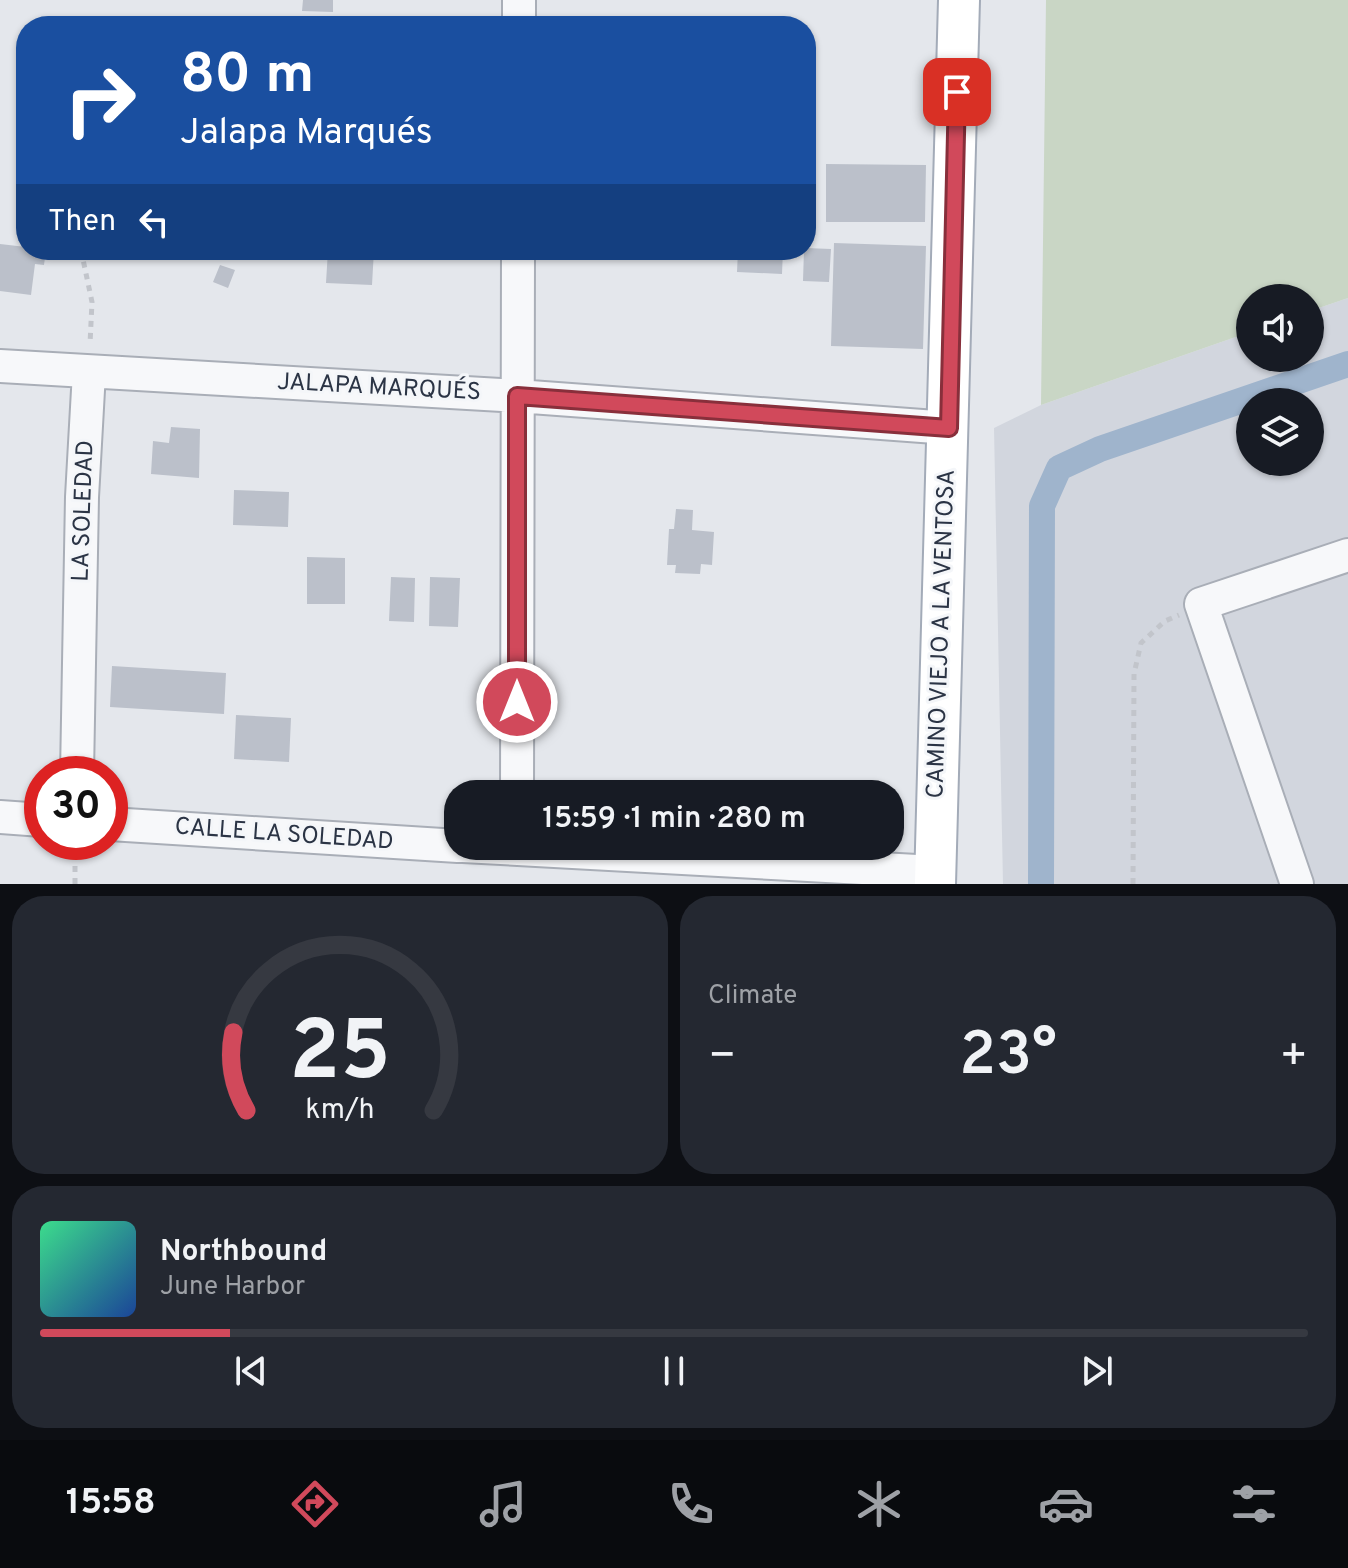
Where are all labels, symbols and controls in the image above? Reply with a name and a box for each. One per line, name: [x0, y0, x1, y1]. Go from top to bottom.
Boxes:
text: 80 m: [180, 42, 314, 112]
icon: right: [48, 48, 152, 152]
pin: [923, 58, 991, 126]
icon: arrive: [935, 70, 979, 114]
text: Jalapa Marqués: [180, 111, 433, 157]
icon: left: [132, 200, 176, 244]
text: Then: [48, 204, 116, 241]
map controls: [1236, 284, 1324, 476]
button: sound: [1236, 284, 1324, 372]
street label: JALAPA MARQUÉS: [276, 366, 482, 408]
button: layers: [1236, 388, 1324, 476]
street label: LA SOLEDAD: [67, 440, 101, 582]
street label: CAMINO VIEJO A LA VENTOSA: [921, 469, 963, 799]
position arrow: [475, 660, 559, 744]
speed limit sign: 30: [24, 756, 128, 860]
text: 15:59 · 1 min · 280 m: [542, 801, 806, 838]
street label: CALLE LA SOLEDAD: [174, 812, 394, 858]
text: Climate: [708, 980, 797, 1013]
text: 25: [289, 1004, 391, 1109]
text: 23°: [959, 1020, 1057, 1096]
text: −: [708, 1030, 736, 1086]
text: +: [1280, 1030, 1308, 1086]
text: km/h: [305, 1093, 375, 1129]
text: Northbound: [160, 1234, 327, 1271]
text: June Harbor: [160, 1271, 305, 1304]
icon: previous: [229, 1349, 273, 1393]
icon: pause: [652, 1349, 696, 1393]
icon: next: [1075, 1349, 1119, 1393]
icon: directions: [287, 1476, 343, 1532]
icon: music: [475, 1476, 531, 1532]
icon: phone: [663, 1476, 719, 1532]
icon: climate: [851, 1476, 907, 1532]
icon: car: [1038, 1476, 1094, 1532]
icon: filters: [1226, 1476, 1282, 1532]
text: 15:58: [66, 1481, 156, 1527]

